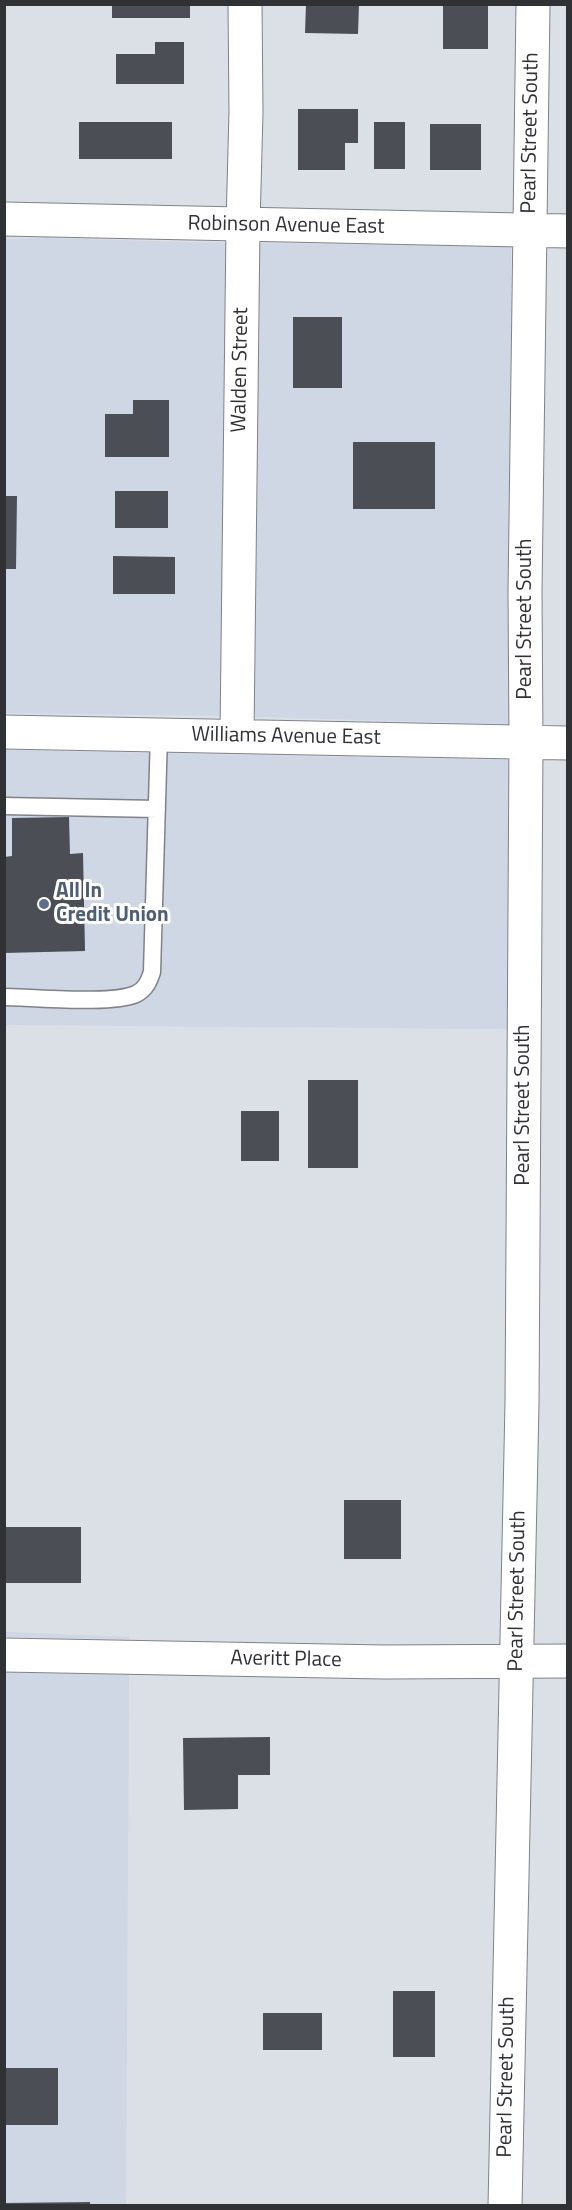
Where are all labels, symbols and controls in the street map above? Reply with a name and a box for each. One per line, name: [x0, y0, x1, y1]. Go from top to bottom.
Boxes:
street label: Pearl Street South: [517, 52, 545, 214]
street label: Robinson Avenue East: [187, 212, 385, 240]
street label: Walden Street: [227, 307, 255, 433]
street label: Pearl Street South: [513, 538, 539, 700]
street label: Williams Avenue East: [191, 723, 381, 751]
place label: All In Credit Union: [56, 879, 169, 929]
marker: All In Credit Union: [37, 897, 51, 911]
street label: Pearl Street South: [511, 1024, 537, 1186]
street label: Pearl Street South: [504, 1510, 532, 1672]
street label: Averitt Place: [230, 1646, 342, 1674]
street label: Pearl Street South: [493, 1996, 521, 2158]

